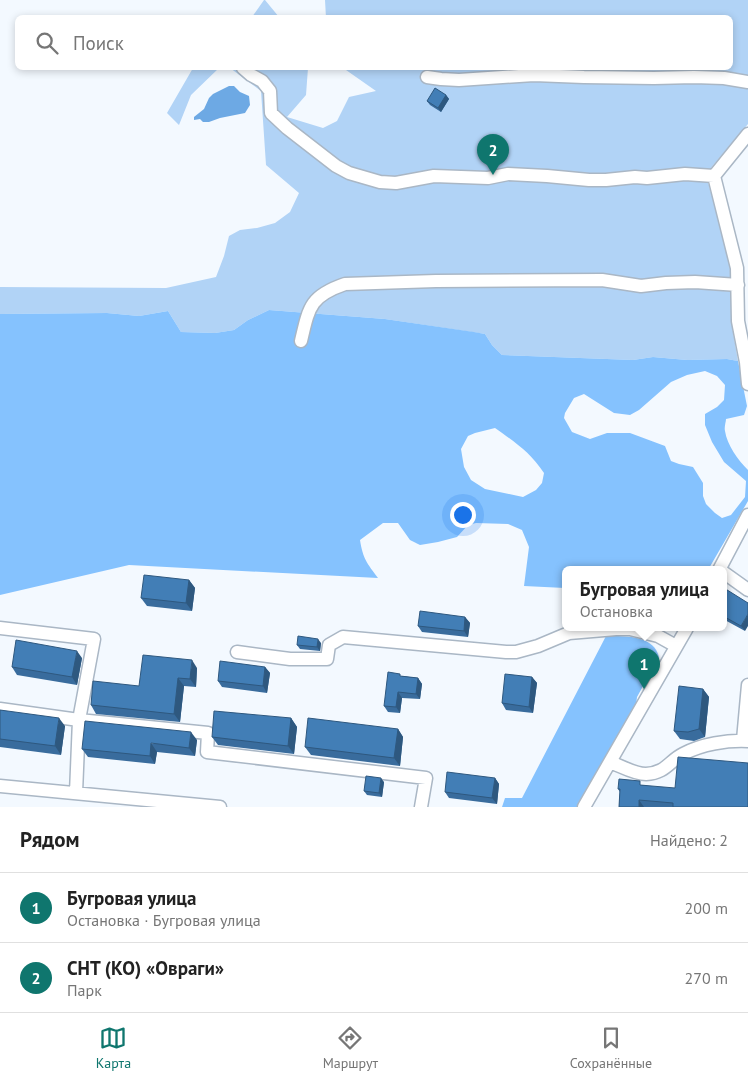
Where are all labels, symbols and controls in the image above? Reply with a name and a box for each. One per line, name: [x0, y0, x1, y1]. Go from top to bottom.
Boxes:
search box: [15, 15, 733, 70]
icon: search: [33, 29, 61, 57]
text: Поиск: [73, 31, 124, 55]
pin: 2: [477, 134, 509, 175]
your location: [450, 502, 476, 528]
popup: [562, 566, 727, 631]
text: Бугровая улица: [580, 577, 709, 601]
text: Остановка: [580, 601, 653, 621]
pin: 1: [628, 648, 660, 689]
text: Рядом: [20, 826, 79, 853]
text: Найдено: 2: [650, 830, 728, 850]
text: Бугровая улица: [67, 886, 196, 910]
text: 1: [31, 898, 41, 918]
text: 200 m: [685, 898, 728, 918]
text: Остановка · Бугровая улица: [67, 910, 261, 930]
text: СНТ (КО) «Овраги»: [67, 956, 224, 980]
text: 2: [31, 968, 41, 988]
text: 270 m: [685, 968, 728, 988]
text: Парк: [67, 980, 102, 1000]
tab: Карта: [96, 1024, 131, 1072]
tab: Маршрут: [323, 1024, 378, 1072]
tab: Сохранённые: [570, 1024, 652, 1072]

